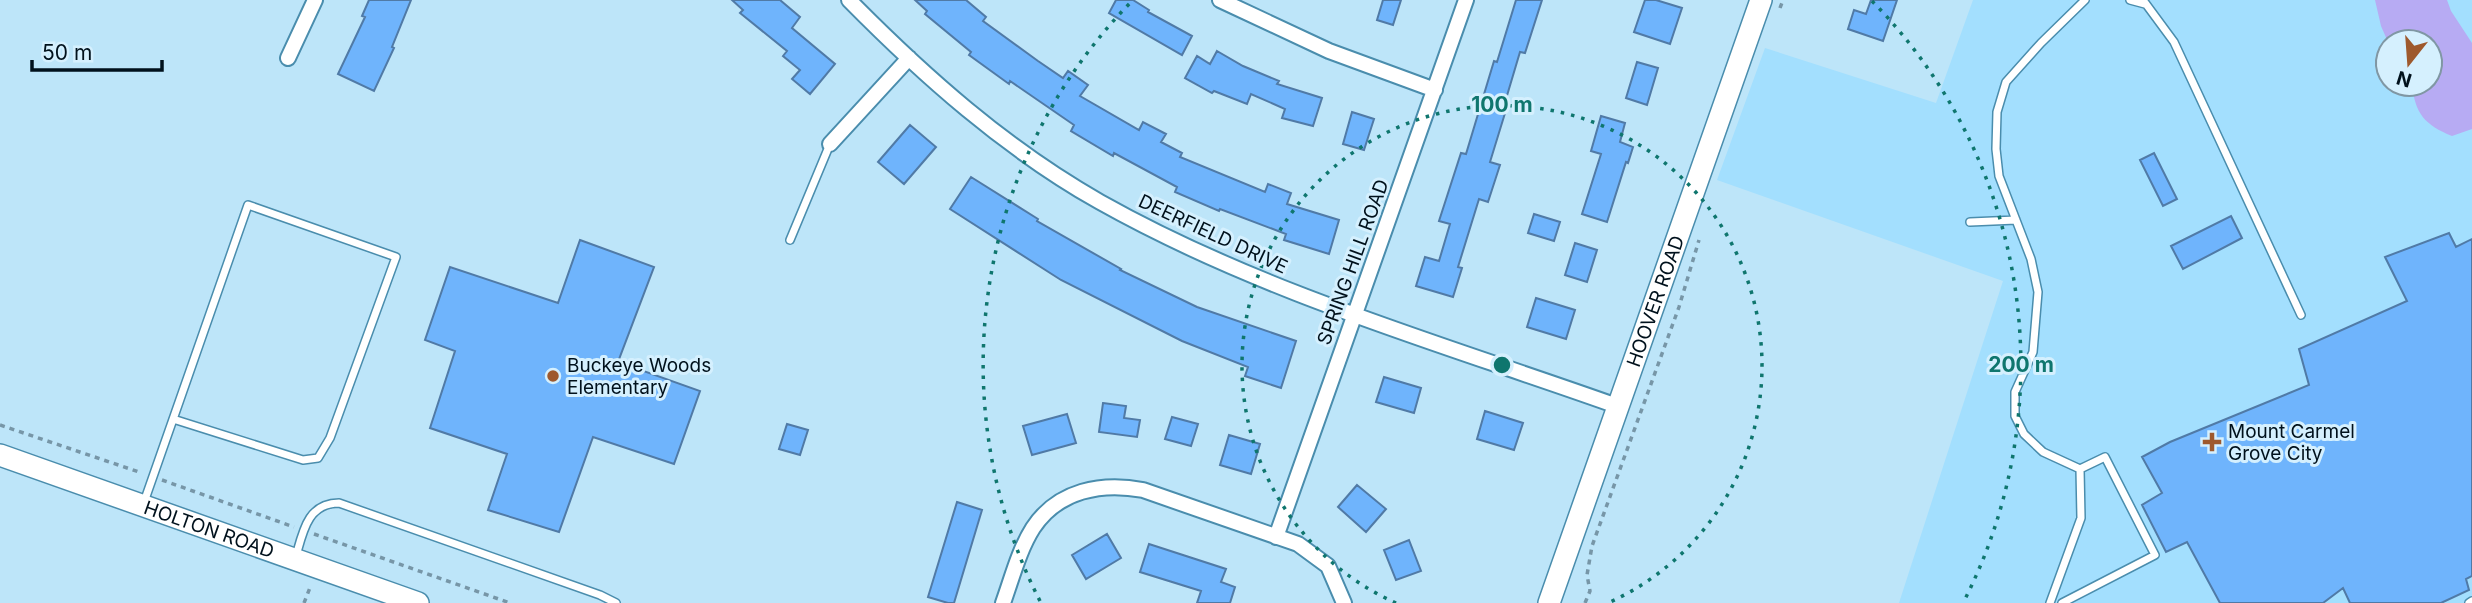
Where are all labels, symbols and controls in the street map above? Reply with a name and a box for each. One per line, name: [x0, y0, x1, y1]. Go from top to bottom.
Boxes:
scale bar: [32, 28, 161, 72]
north arrow: [2374, 28, 2444, 98]
text: 50 m: [42, 40, 92, 65]
text: N: [2394, 66, 2414, 92]
text: 100 m: [1471, 92, 1533, 117]
street label: SPRING HILL ROAD: [1312, 176, 1394, 348]
street label: DEERFIELD DRIVE: [1135, 189, 1291, 279]
street label: HOOVER ROAD: [1621, 232, 1689, 370]
text: 200 m: [1988, 352, 2054, 377]
centre of rings: [1490, 353, 1514, 377]
place label: Buckeye Woods Elementary: [567, 354, 711, 399]
marker: Buckeye Woods Elementary: [545, 368, 561, 384]
place label: Mount Carmel Grove City: [2228, 420, 2355, 465]
marker: Mount Carmel Grove City: [2202, 432, 2222, 452]
street label: HOLTON ROAD: [141, 495, 277, 563]

